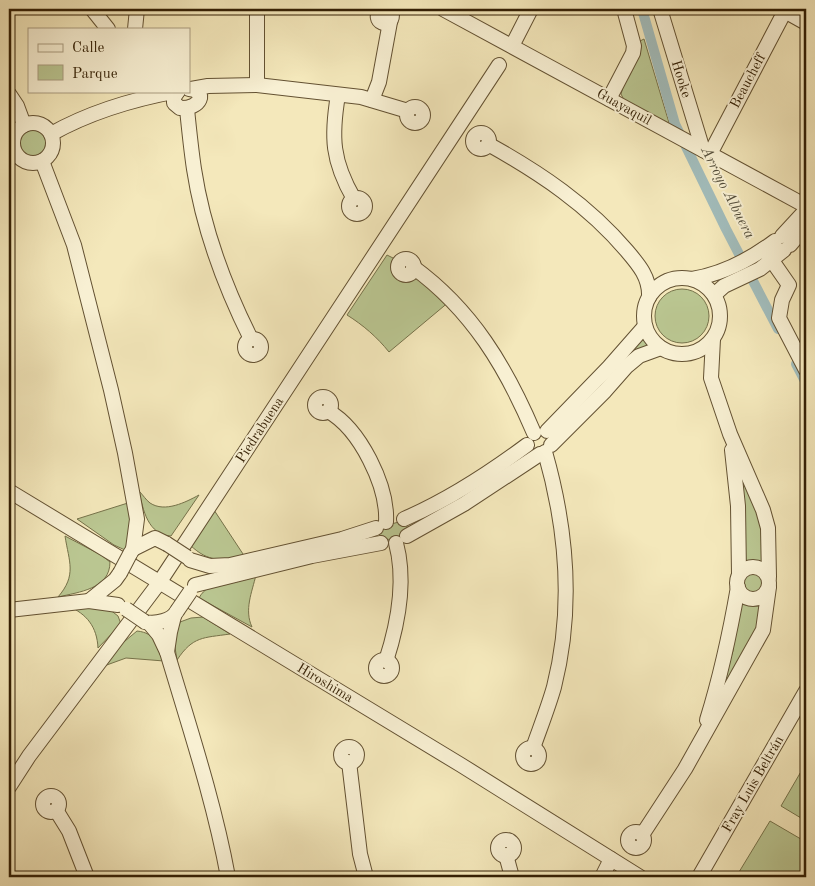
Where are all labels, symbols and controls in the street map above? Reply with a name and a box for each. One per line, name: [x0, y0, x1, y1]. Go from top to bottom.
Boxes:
legend: [28, 28, 190, 92]
text: Calle: [72, 41, 105, 56]
street label: Beaucheff: [728, 50, 769, 111]
street label: Hooke: [669, 58, 693, 100]
text: Parque: [72, 67, 118, 82]
street label: Guayaquil: [594, 86, 654, 128]
water label: Arroyo Albuera: [697, 144, 757, 242]
street label: Piedrabuena: [234, 395, 286, 465]
street label: Hiroshima: [294, 661, 356, 705]
street label: Fray Luis Beltrán: [720, 733, 786, 835]

